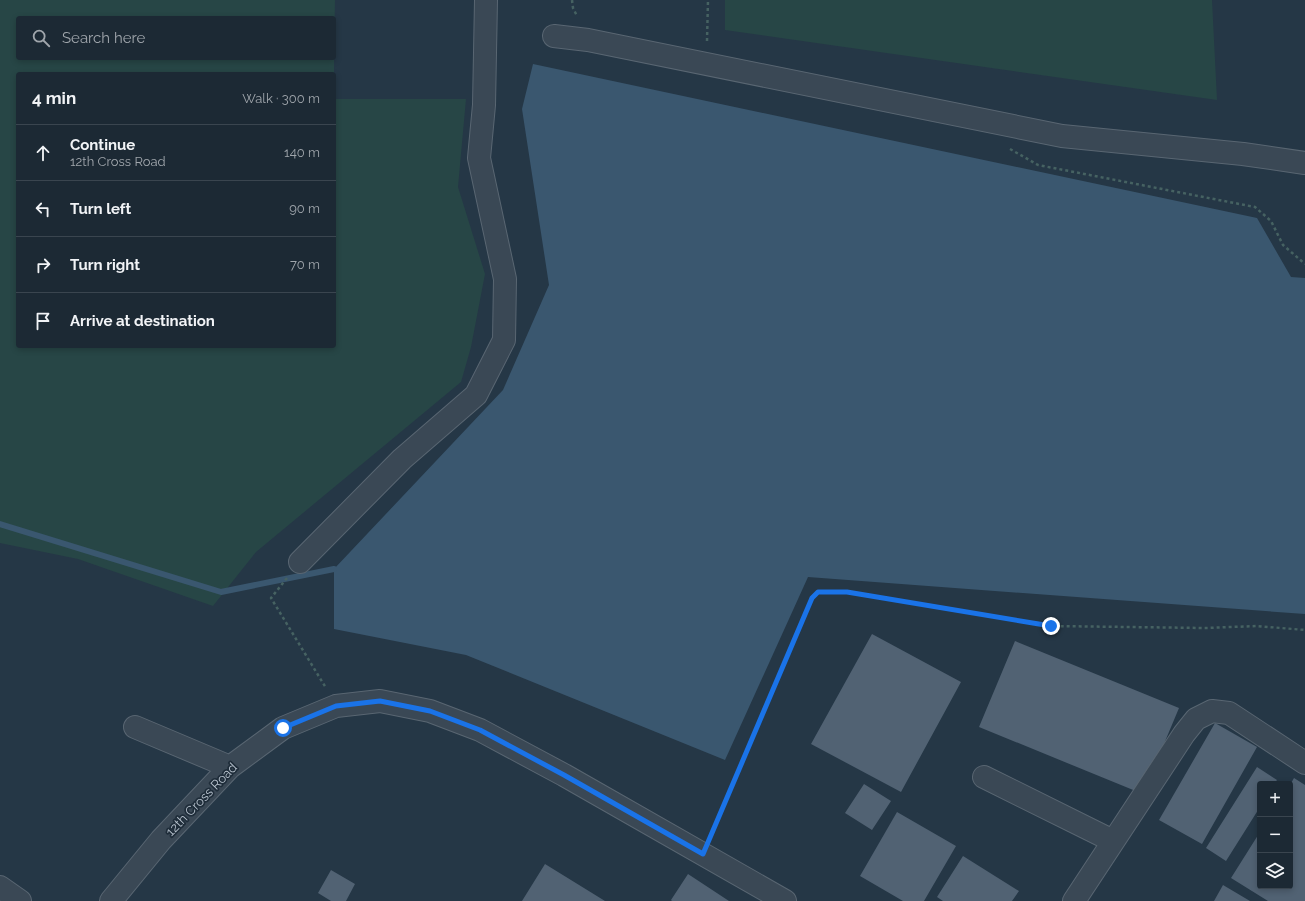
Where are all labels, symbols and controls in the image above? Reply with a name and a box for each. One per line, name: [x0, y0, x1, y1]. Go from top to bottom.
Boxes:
search box: [16, 16, 336, 60]
icon: search: [30, 27, 52, 49]
text: Search here: [62, 29, 145, 47]
text: 4 min: [32, 88, 76, 108]
text: Walk · 300 m: [242, 91, 320, 106]
text: Continue: [70, 136, 135, 154]
icon: ahead: [32, 142, 54, 164]
text: 140 m: [284, 145, 320, 160]
text: 12th Cross Road: [70, 154, 166, 169]
icon: left: [32, 198, 54, 220]
text: Turn left: [70, 200, 131, 218]
text: 90 m: [289, 201, 320, 216]
icon: right: [32, 254, 54, 276]
text: Turn right: [70, 256, 140, 274]
text: 70 m: [290, 257, 320, 272]
icon: arrive: [32, 310, 54, 332]
text: Arrive at destination: [70, 312, 215, 330]
route end: [1042, 617, 1060, 635]
route start: [274, 719, 292, 737]
street label: 12th Cross Road: [163, 760, 240, 839]
map controls: [1257, 781, 1293, 889]
button: +: [1257, 781, 1293, 817]
button: −: [1257, 817, 1293, 853]
button: layers: [1257, 853, 1293, 889]

